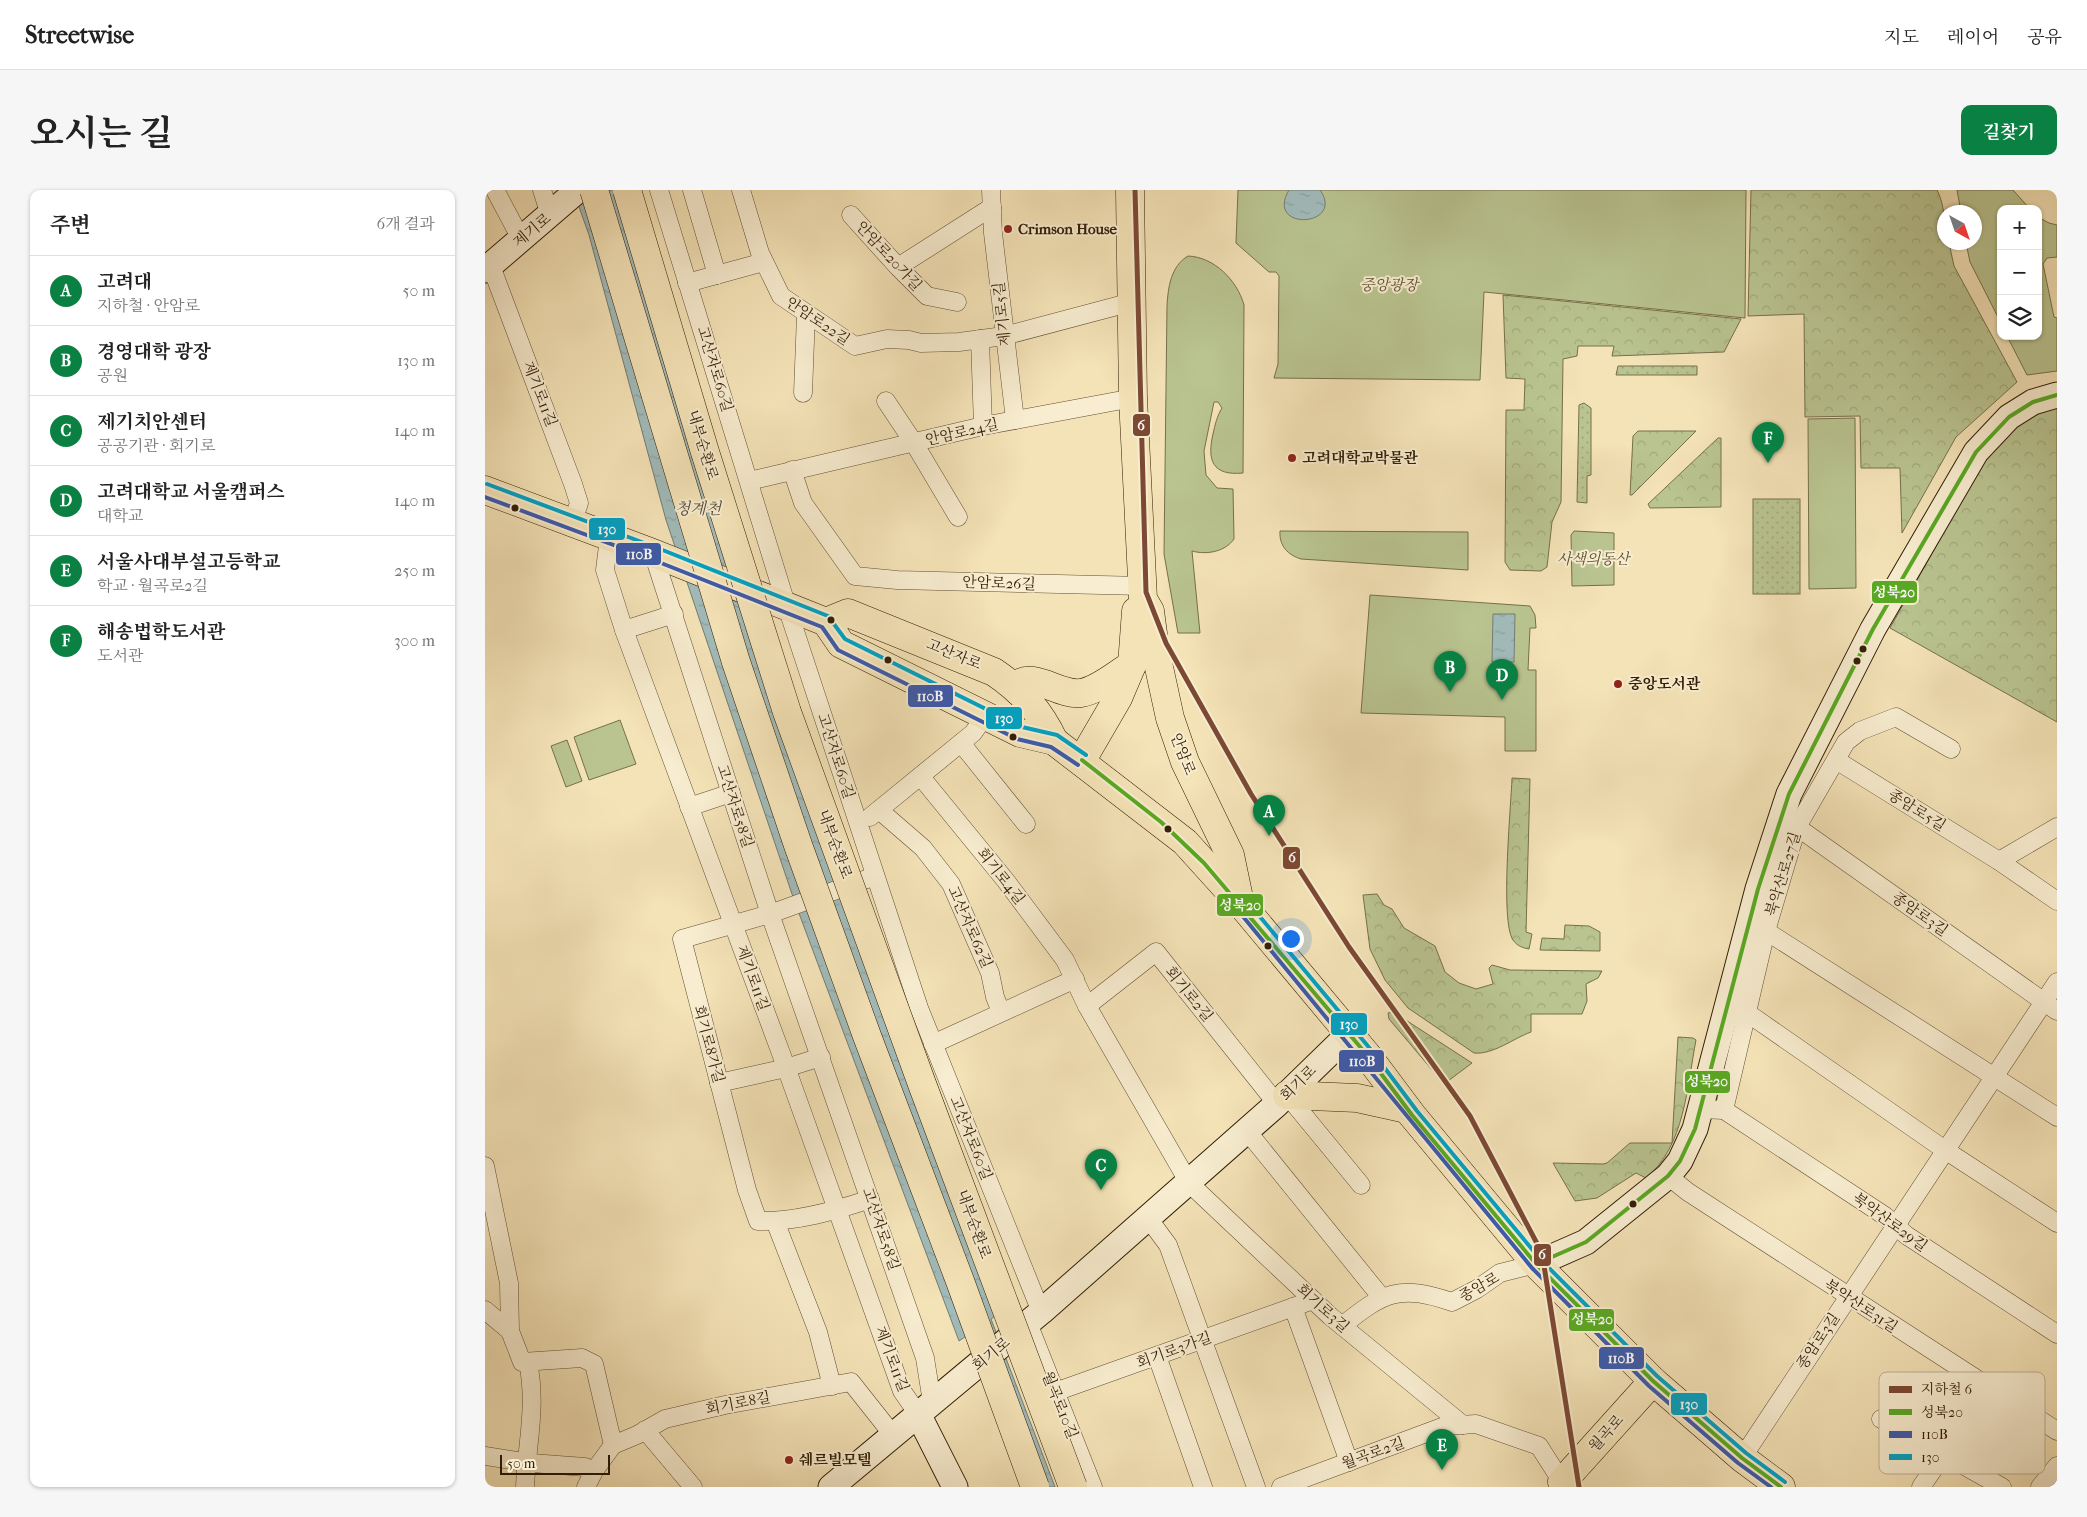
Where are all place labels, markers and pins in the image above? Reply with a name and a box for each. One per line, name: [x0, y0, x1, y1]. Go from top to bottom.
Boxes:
place label: Crimson House: [1018, 220, 1117, 238]
marker: Crimson House: [1002, 223, 1014, 235]
pin: F: [1752, 422, 1784, 463]
place label: 고려대학교박물관: [1302, 449, 1418, 467]
marker: 고려대학교박물관: [1286, 452, 1298, 464]
unlabelled marker: [510, 503, 520, 513]
unlabelled marker: [826, 615, 836, 625]
unlabelled marker: [1858, 644, 1868, 654]
pin: B: [1434, 651, 1466, 692]
unlabelled marker: [883, 655, 893, 665]
unlabelled marker: [1852, 656, 1862, 666]
pin: D: [1486, 659, 1518, 700]
place label: 중앙도서관: [1628, 675, 1701, 693]
marker: 중앙도서관: [1612, 678, 1624, 690]
unlabelled marker: [1008, 732, 1018, 742]
pin: A: [1253, 795, 1285, 836]
unlabelled marker: [1163, 824, 1173, 834]
unlabelled marker: [1263, 941, 1273, 951]
pin: C: [1085, 1149, 1117, 1190]
unlabelled marker: [1628, 1199, 1638, 1209]
pin: E: [1426, 1429, 1458, 1470]
place label: 쉐르빌모텔: [799, 1451, 871, 1469]
marker: 쉐르빌모텔: [783, 1454, 795, 1466]

